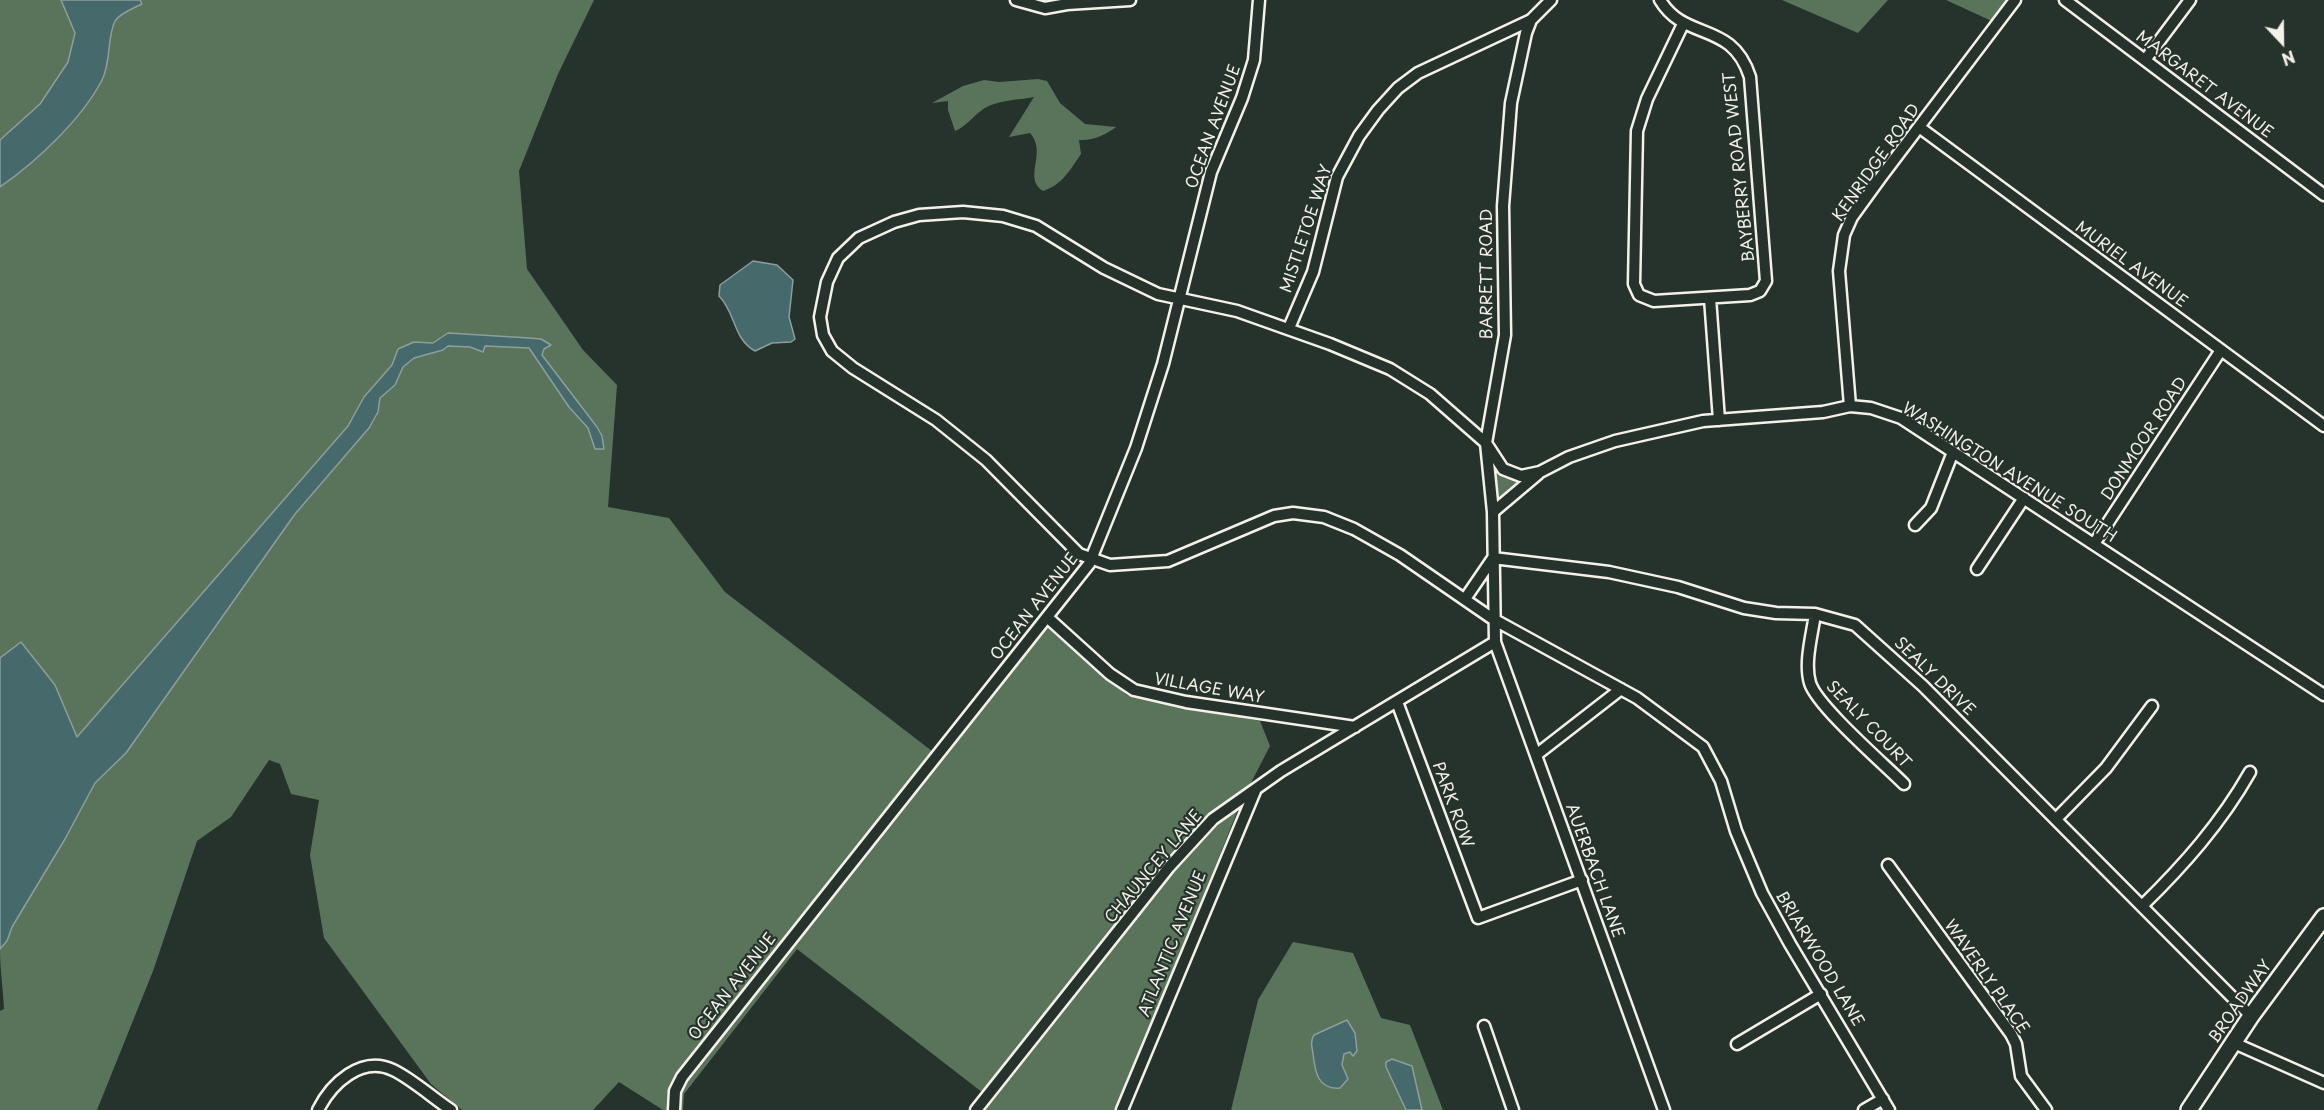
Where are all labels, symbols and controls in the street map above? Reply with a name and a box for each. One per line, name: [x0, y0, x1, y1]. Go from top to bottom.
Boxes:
north arrow: [2252, 12, 2312, 72]
street label: MARGARET AVENUE: [2132, 27, 2276, 143]
text: N: [2278, 45, 2299, 72]
street label: OCEAN AVENUE: [1183, 62, 1245, 192]
street label: BAYBERRY ROAD WEST: [1720, 71, 1760, 263]
street label: KENRIDGE ROAD: [1829, 100, 1925, 226]
street label: MISTLETOE WAY: [1277, 163, 1337, 295]
street label: BARRETT ROAD: [1478, 209, 1498, 339]
street label: MURIEL AVENUE: [2071, 218, 2191, 312]
street label: DONMOOR ROAD: [2098, 374, 2192, 504]
street label: WASHINGTON AVENUE SOUTH: [1898, 399, 2120, 547]
street label: OCEAN AVENUE: [987, 550, 1083, 664]
street label: SEALY DRIVE: [1890, 634, 1978, 720]
street label: VILLAGE WAY: [1152, 670, 1266, 708]
street label: SEALY COURT: [1822, 677, 1914, 773]
street label: PARK ROW: [1428, 759, 1476, 851]
street label: AUERBACH LANE: [1561, 801, 1627, 941]
street label: CHAUNCEY LANE: [1101, 807, 1207, 927]
street label: ATLANTIC AVENUE: [1135, 868, 1211, 1020]
street label: BRIARWOOD LANE: [1771, 888, 1867, 1030]
street label: WAVERLY PLACE: [1940, 916, 2032, 1038]
street label: OCEAN AVENUE: [685, 930, 781, 1044]
street label: BROADWAY: [2205, 957, 2277, 1047]

